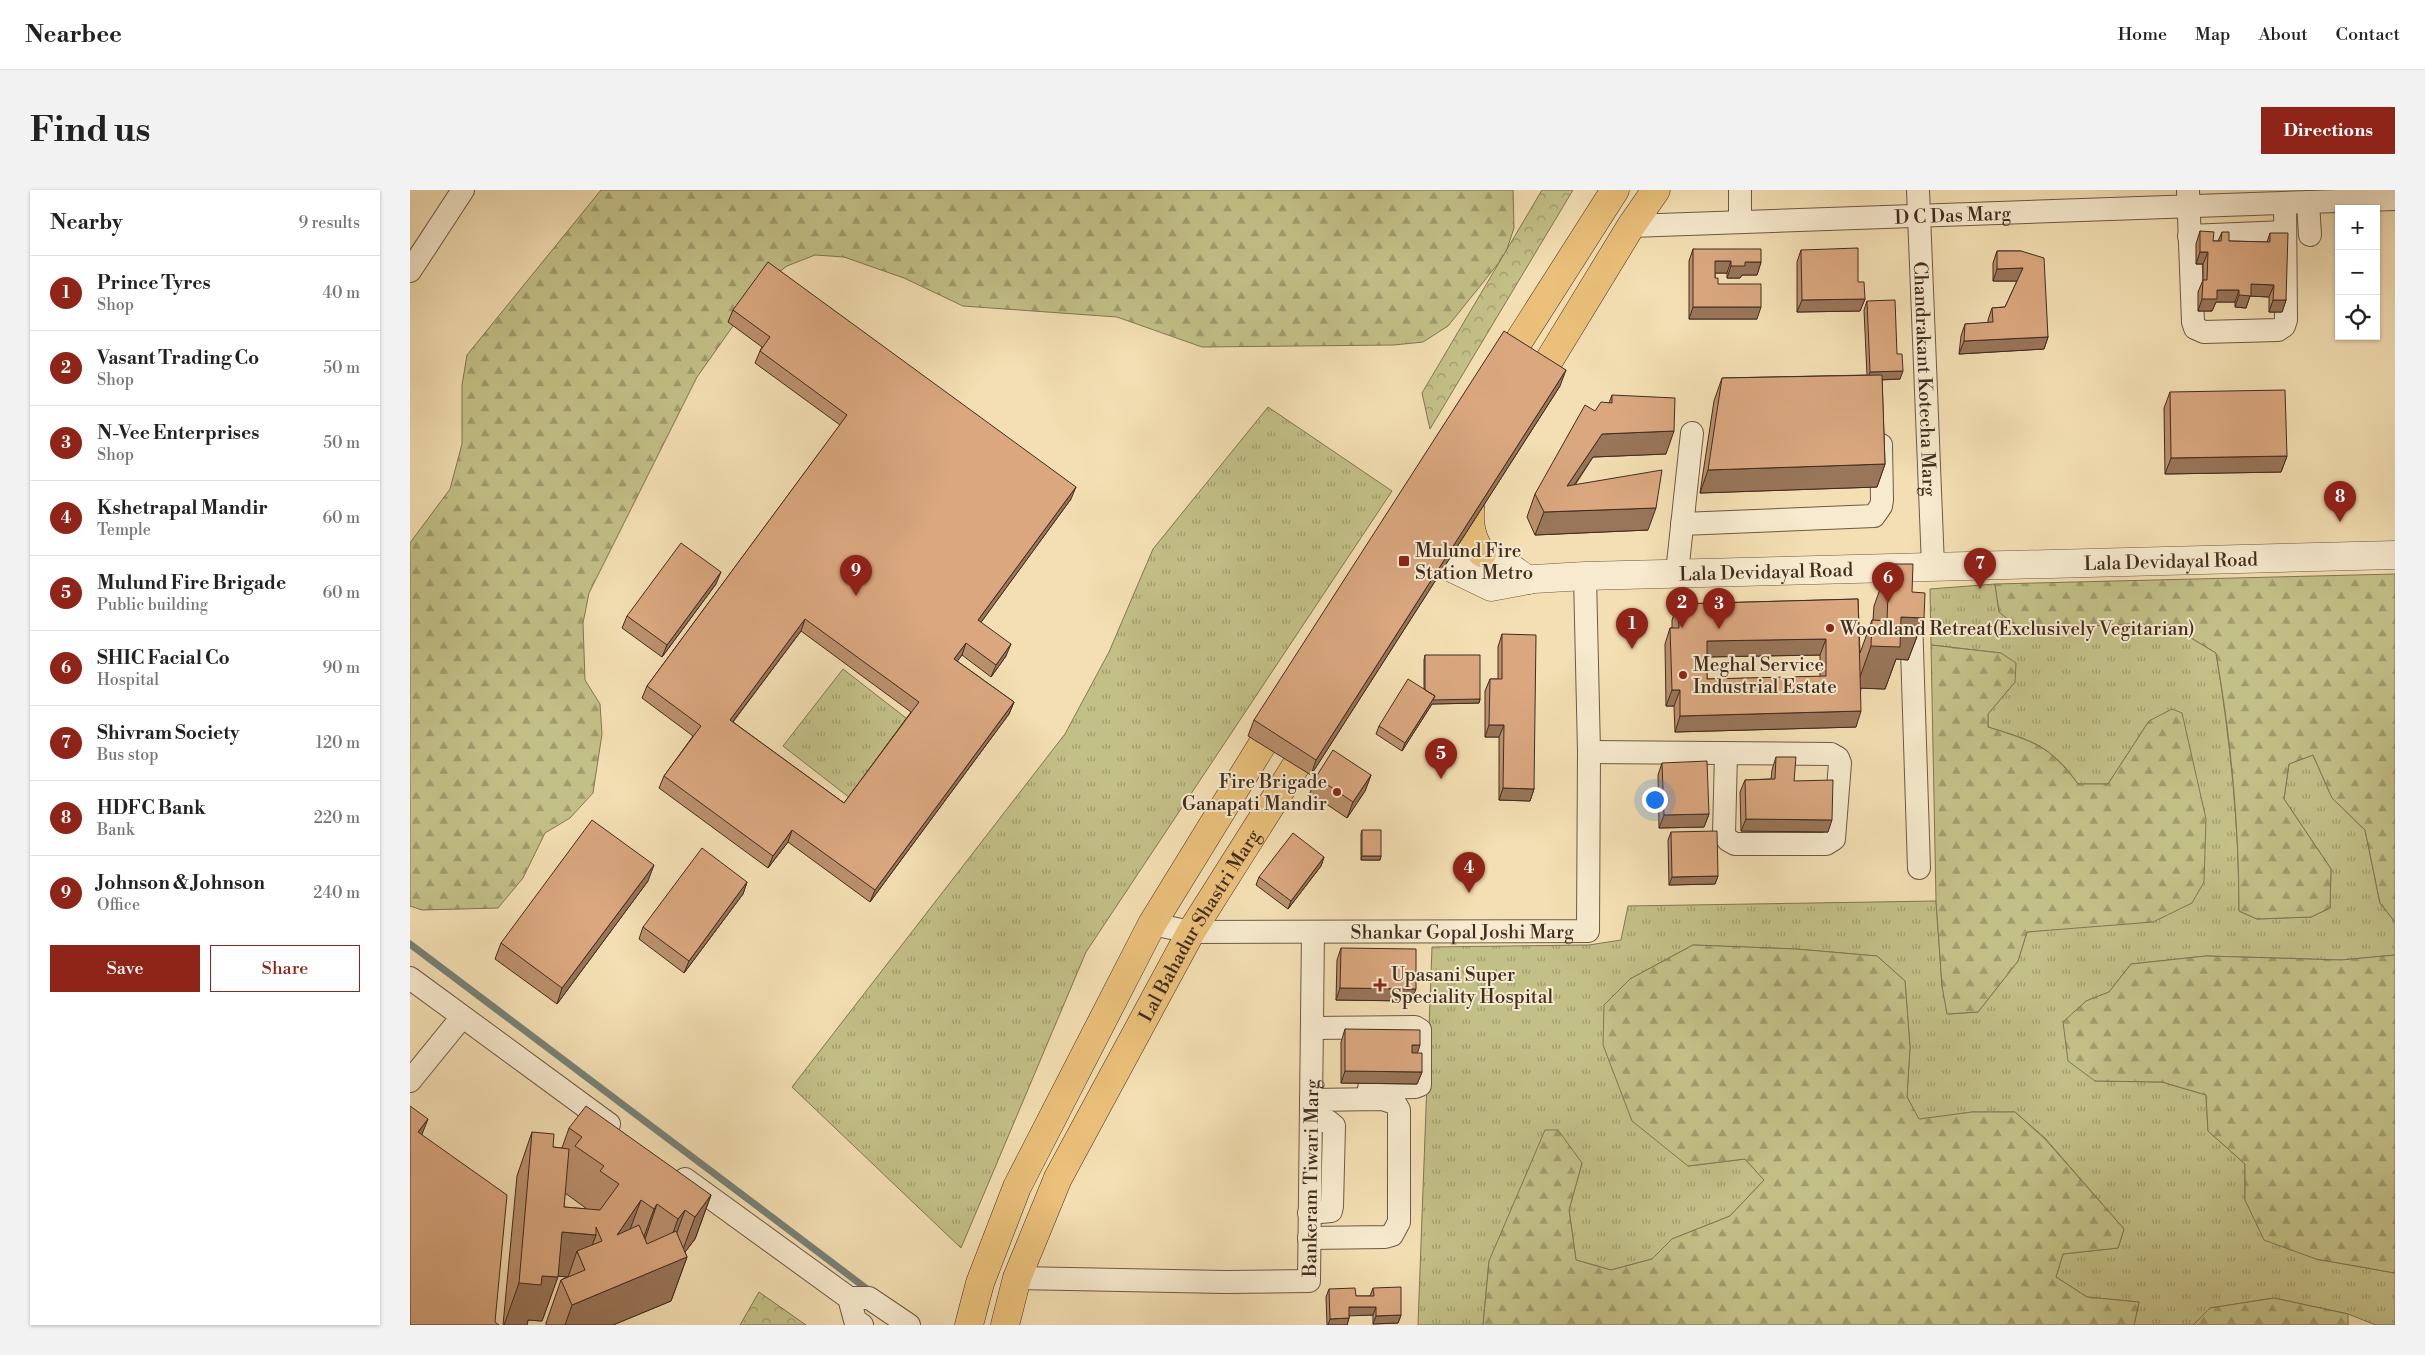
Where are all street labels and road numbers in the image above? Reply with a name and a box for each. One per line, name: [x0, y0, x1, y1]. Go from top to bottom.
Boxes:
street label: D C Das Marg: [1894, 202, 2012, 230]
street label: Chandrakant Kotecha Marg: [1908, 261, 1941, 497]
street label: Lala Devidayal Road: [2084, 548, 2258, 576]
street label: Lala Devidayal Road: [1679, 558, 1854, 587]
street label: Lal Bahadur Shastri Marg: [1134, 825, 1266, 1026]
street label: Shankar Gopal Joshi Marg: [1350, 920, 1574, 945]
street label: Bankeram Tiwari Marg: [1298, 1079, 1324, 1278]

